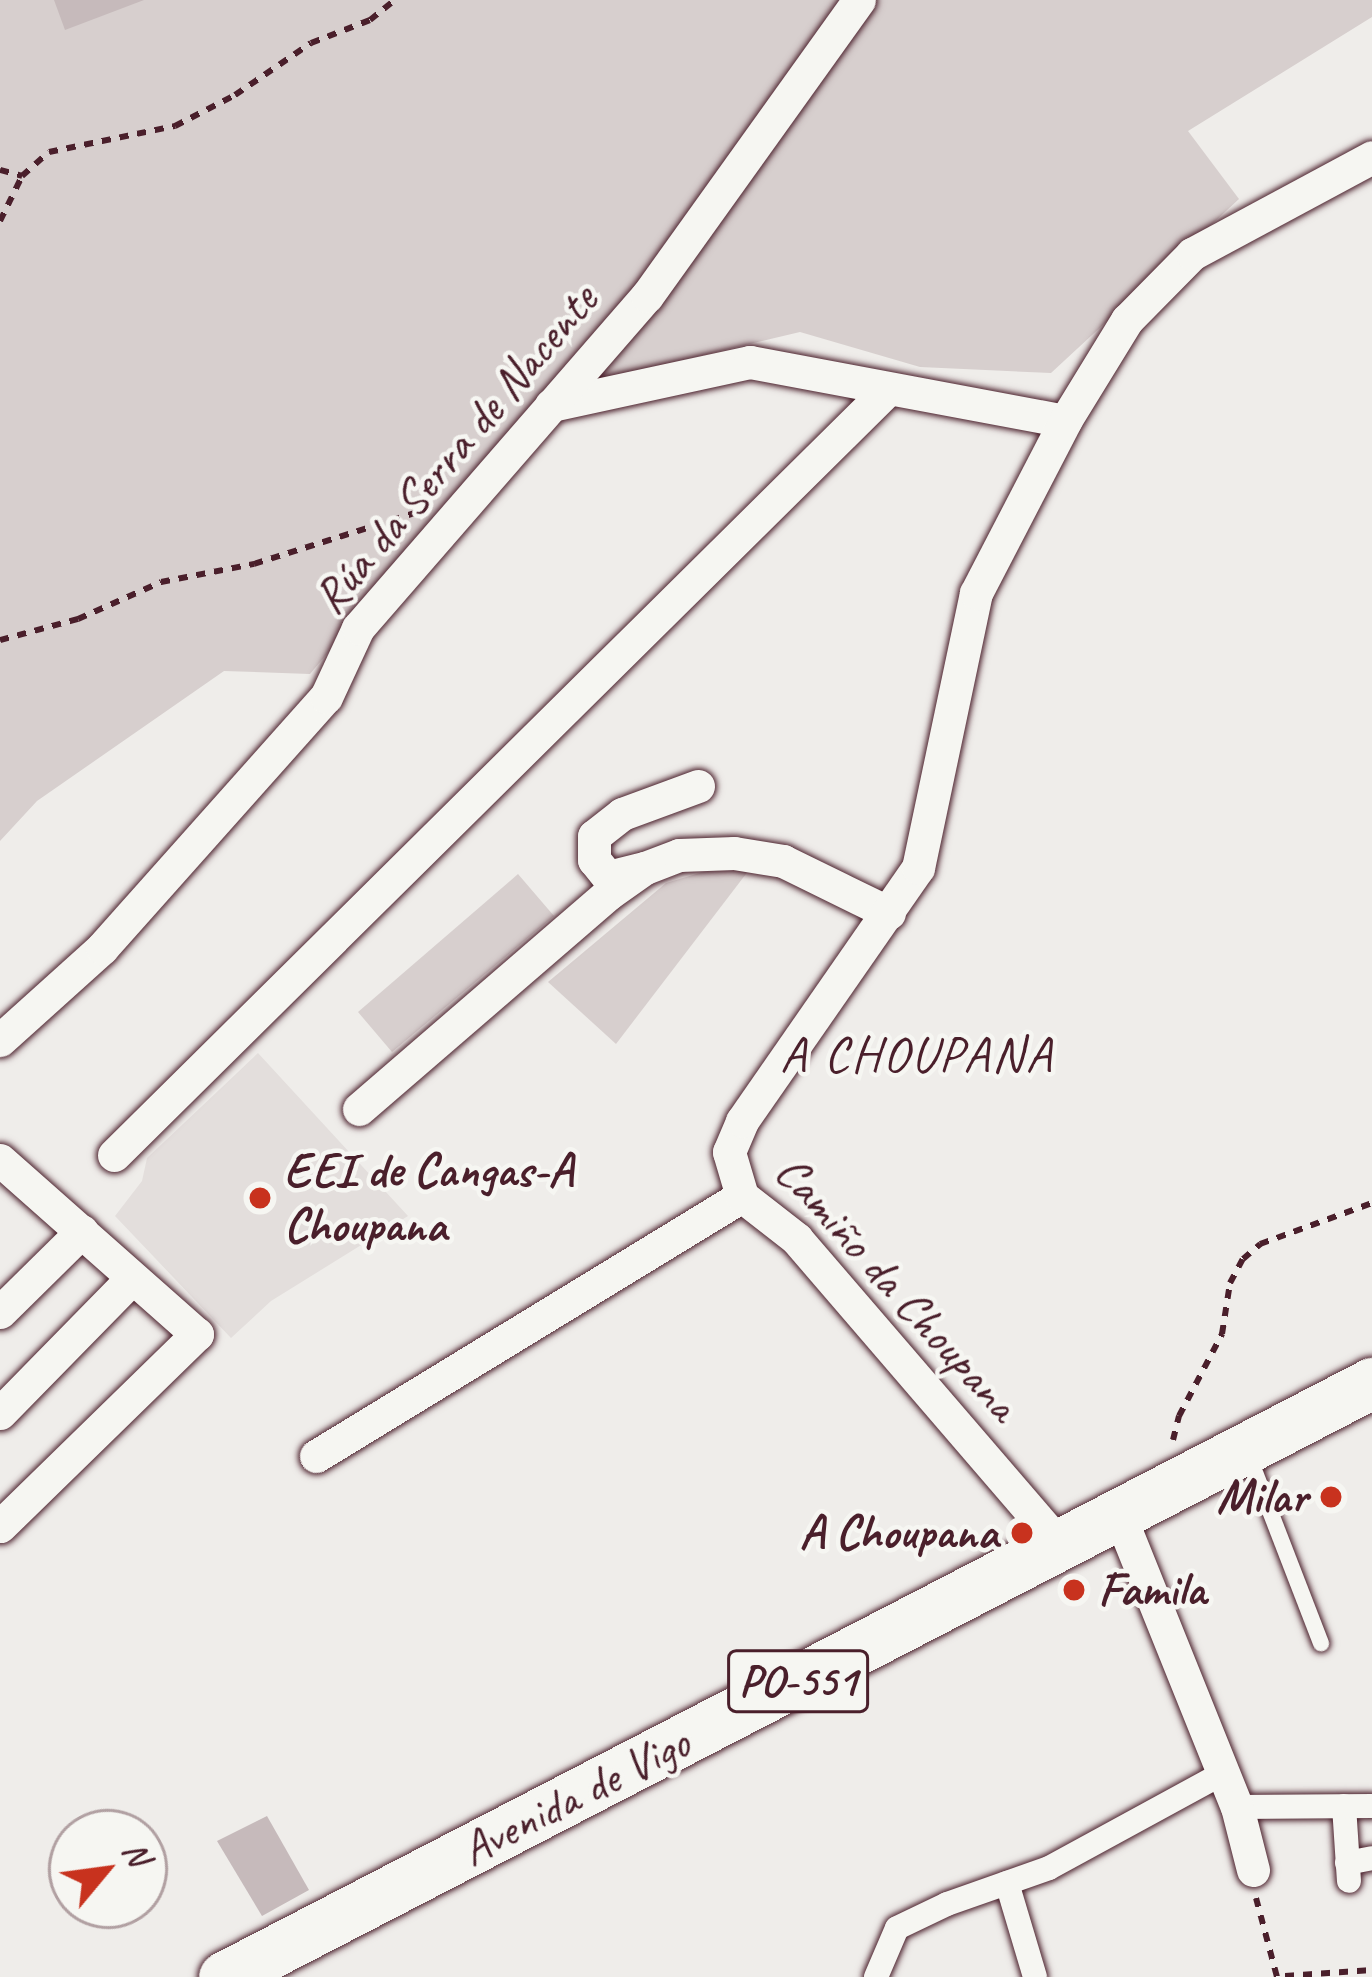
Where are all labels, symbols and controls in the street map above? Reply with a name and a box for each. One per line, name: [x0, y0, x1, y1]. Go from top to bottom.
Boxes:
street label: Rúa da Serra de Nacente: [300, 272, 610, 626]
district label: A CHOUPANA: [780, 1023, 1054, 1085]
place label: EEI de Cangas-A Choupana: [284, 1141, 574, 1254]
street label: Camiño da Choupana: [761, 1142, 1033, 1434]
marker: EEI de Cangas-A Choupana: [247, 1185, 273, 1211]
place label: Milar: [1217, 1468, 1307, 1526]
marker: Milar: [1318, 1484, 1344, 1510]
place label: A Choupana: [799, 1504, 998, 1562]
marker: A Choupana: [1009, 1520, 1035, 1546]
place label: Famila: [1098, 1561, 1206, 1619]
marker: Famila: [1061, 1577, 1087, 1603]
road number: PO-551: [726, 1642, 870, 1720]
street label: Avenida de Vigo: [451, 1714, 699, 1878]
north arrow: [48, 1809, 168, 1929]
text: N: [114, 1834, 160, 1872]

